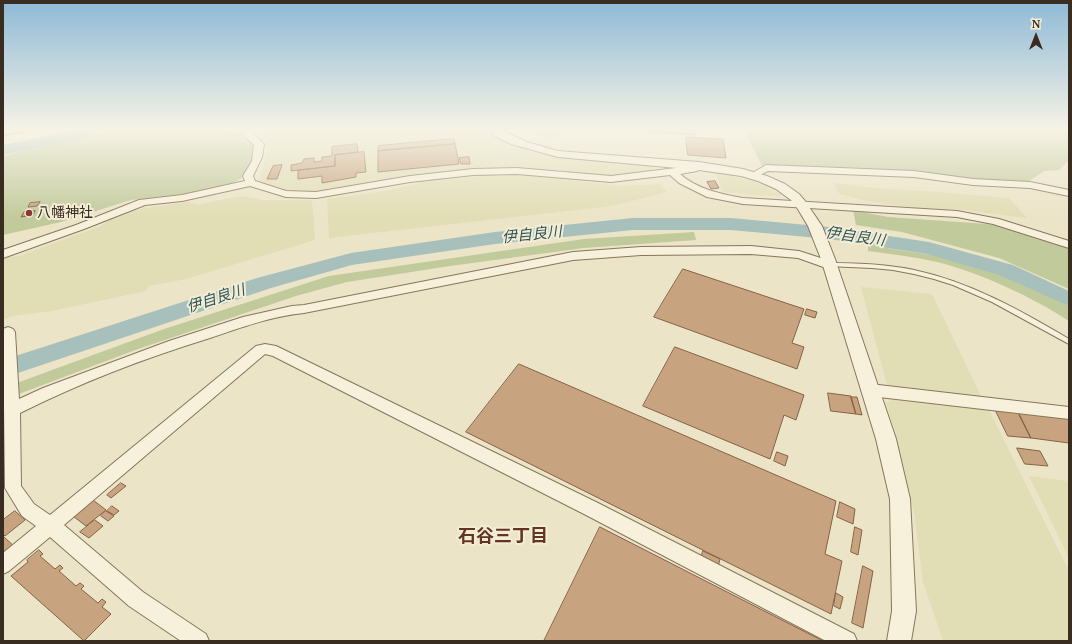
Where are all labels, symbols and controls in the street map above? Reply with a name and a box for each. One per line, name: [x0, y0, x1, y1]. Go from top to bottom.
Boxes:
north arrow: [1016, 16, 1056, 56]
text: N: [1032, 16, 1040, 31]
place label: 八幡神社: [37, 205, 93, 221]
marker: 八幡神社: [24, 208, 34, 218]
water label: 伊自良川: [501, 223, 563, 247]
water label: 伊自良川: [824, 224, 886, 250]
water label: 伊自良川: [185, 281, 247, 317]
district label: 石谷三丁目: [458, 526, 548, 548]

